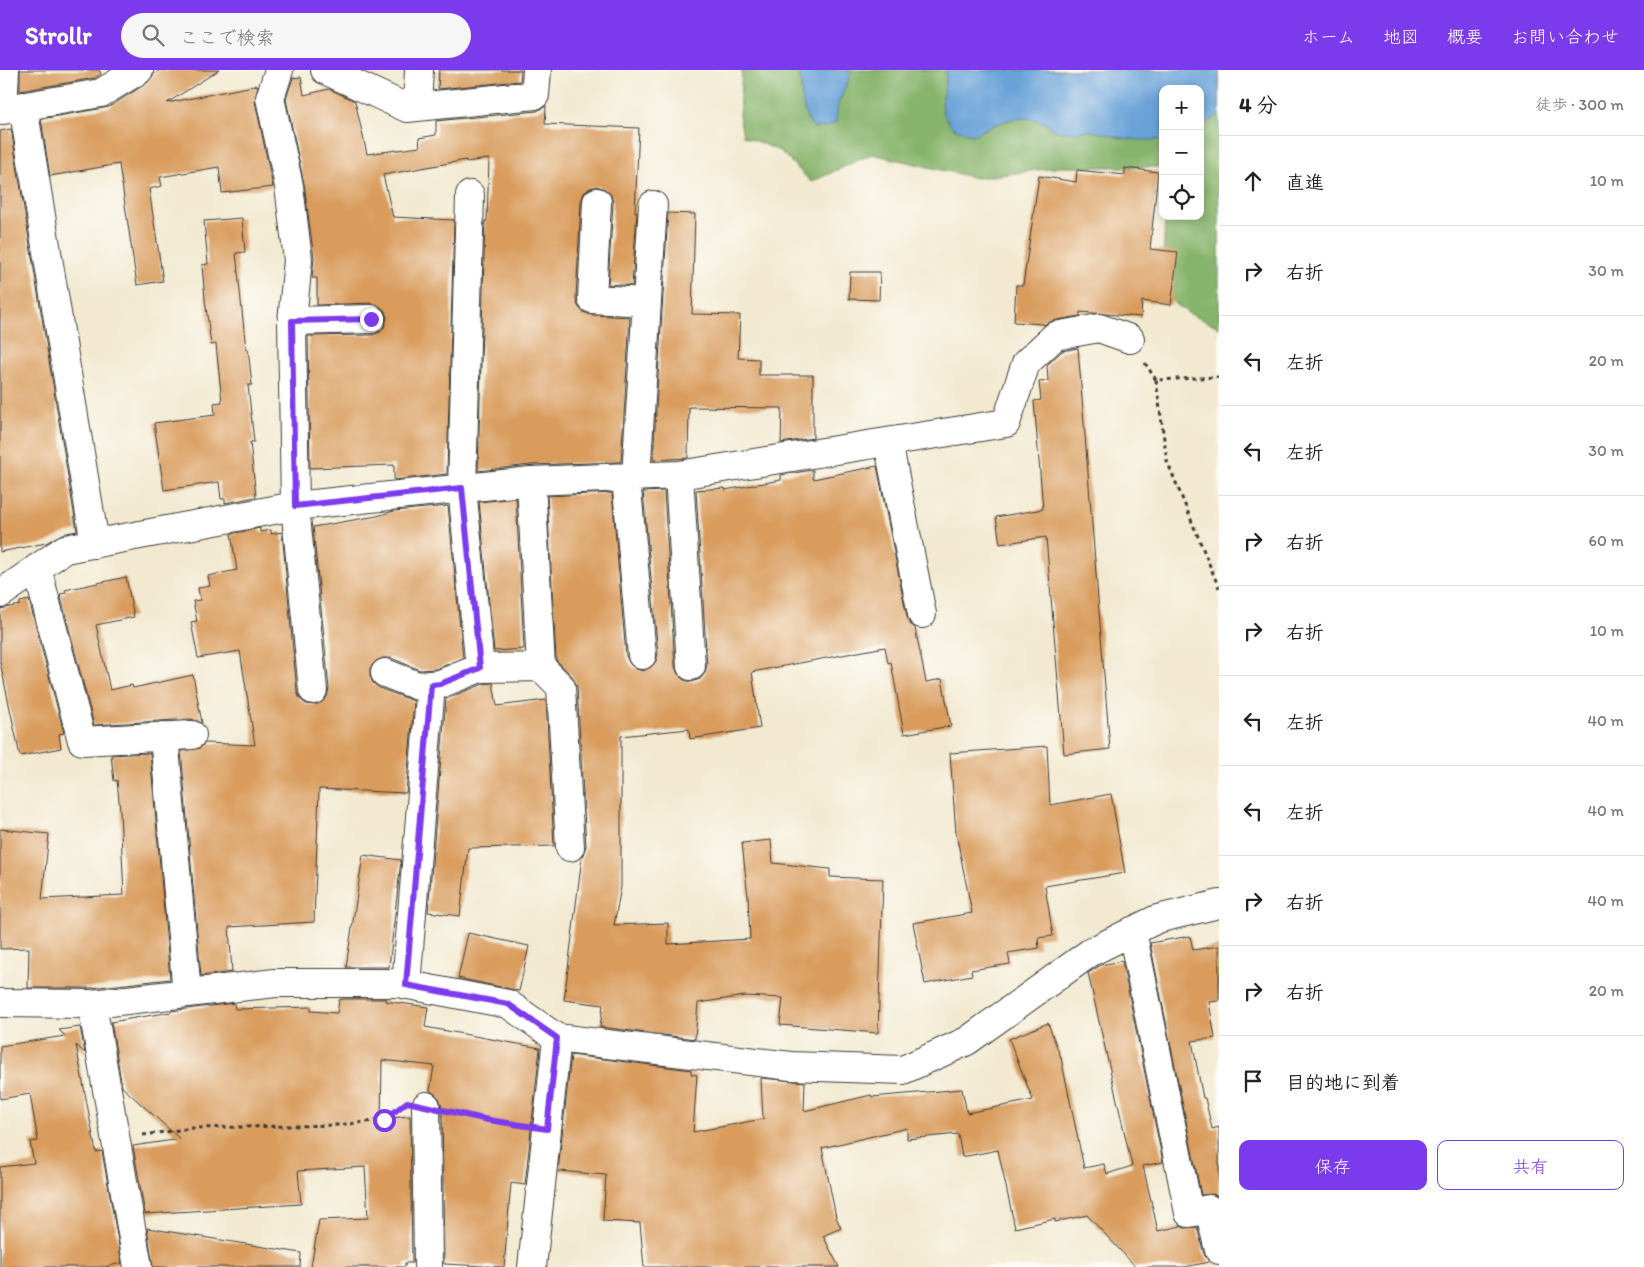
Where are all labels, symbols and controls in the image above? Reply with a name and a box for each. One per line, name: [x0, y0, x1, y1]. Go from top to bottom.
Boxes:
search box: [121, 13, 471, 58]
text: Strollr: [25, 21, 91, 50]
icon: search: [139, 21, 167, 49]
text: ここで検索: [179, 26, 275, 49]
text: ホーム: [1302, 26, 1355, 48]
text: 地図: [1383, 26, 1419, 48]
text: 概要: [1447, 26, 1483, 48]
text: お問い合わせ: [1511, 26, 1619, 48]
map controls: [1159, 85, 1204, 220]
button: +: [1159, 85, 1204, 130]
text: 4 分: [1239, 92, 1277, 117]
text: 徒歩 · 300 m: [1535, 95, 1624, 114]
button: −: [1159, 130, 1204, 175]
icon: ahead: [1239, 167, 1267, 195]
text: 直進: [1286, 171, 1324, 194]
text: 10 m: [1590, 171, 1624, 190]
button: locate: [1159, 175, 1204, 220]
icon: right: [1239, 257, 1267, 285]
text: 右折: [1286, 261, 1324, 284]
text: 30 m: [1588, 261, 1624, 280]
route end: [360, 308, 383, 331]
icon: left: [1239, 347, 1267, 375]
text: 左折: [1286, 351, 1324, 374]
text: 20 m: [1589, 351, 1624, 370]
icon: left: [1239, 437, 1267, 465]
text: 左折: [1286, 441, 1324, 464]
text: 30 m: [1588, 441, 1624, 460]
icon: right: [1239, 527, 1267, 555]
text: 右折: [1286, 531, 1324, 554]
text: 60 m: [1589, 531, 1624, 550]
icon: right: [1239, 617, 1267, 645]
text: 右折: [1286, 621, 1324, 644]
text: 10 m: [1590, 621, 1624, 640]
icon: left: [1239, 707, 1267, 735]
text: 左折: [1286, 711, 1324, 734]
text: 40 m: [1587, 711, 1624, 730]
icon: left: [1239, 797, 1267, 825]
text: 左折: [1286, 801, 1324, 824]
text: 40 m: [1587, 801, 1624, 820]
icon: right: [1239, 887, 1267, 915]
text: 右折: [1286, 891, 1324, 914]
text: 40 m: [1587, 891, 1624, 910]
icon: right: [1239, 977, 1267, 1005]
text: 右折: [1286, 981, 1324, 1004]
text: 20 m: [1589, 981, 1624, 1000]
icon: arrive: [1239, 1067, 1267, 1095]
text: 目的地に到着: [1286, 1071, 1400, 1094]
route start: [373, 1109, 396, 1132]
button: 保存: [1239, 1140, 1427, 1190]
button: 共有: [1437, 1140, 1624, 1190]

